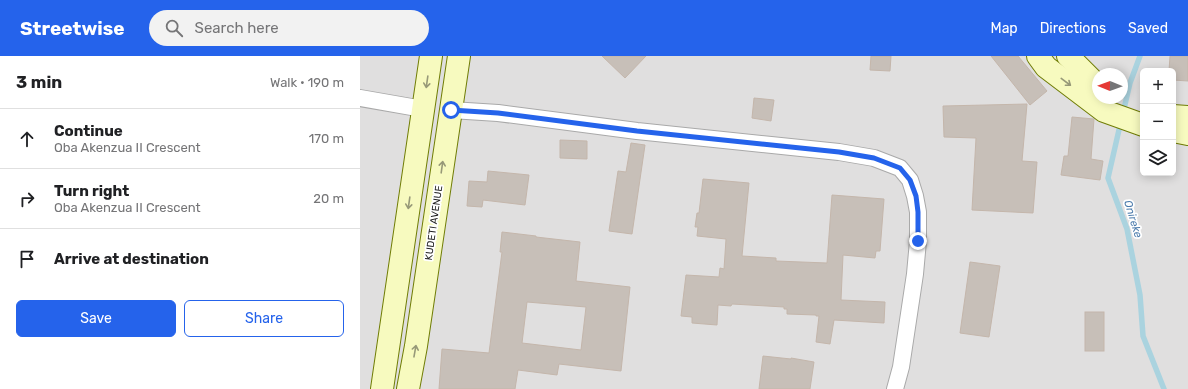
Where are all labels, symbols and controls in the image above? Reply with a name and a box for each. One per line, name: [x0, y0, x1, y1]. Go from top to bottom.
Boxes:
search box: [149, 10, 429, 46]
text: Streetwise: [20, 17, 125, 40]
icon: search: [163, 17, 185, 39]
text: Search here: [195, 19, 279, 37]
text: Map: [991, 20, 1018, 37]
text: Directions: [1040, 20, 1106, 37]
text: Saved: [1128, 20, 1168, 37]
north arrow: [1092, 68, 1128, 104]
map controls: [1140, 68, 1176, 176]
button: +: [1140, 68, 1176, 104]
text: 3 min: [16, 72, 62, 92]
text: Walk · 190 m: [270, 75, 344, 90]
one-way arrow: [423, 75, 431, 88]
one-way arrow: [1061, 78, 1072, 87]
route start: [442, 101, 460, 119]
button: −: [1140, 104, 1176, 140]
text: Continue: [54, 122, 123, 140]
icon: ahead: [16, 128, 38, 150]
text: 170 m: [309, 131, 344, 146]
text: Oba Akenzua II Crescent: [54, 140, 201, 155]
button: layers: [1140, 140, 1176, 176]
one-way arrow: [438, 161, 446, 174]
text: Turn right: [54, 182, 129, 200]
street label: KUDETI AVENUE: [423, 185, 445, 261]
icon: right: [16, 188, 38, 210]
text: 20 m: [313, 191, 344, 206]
one-way arrow: [405, 196, 413, 209]
water label: Onireke: [1121, 199, 1145, 239]
text: Oba Akenzua II Crescent: [54, 200, 201, 215]
route end: [909, 232, 927, 250]
icon: arrive: [16, 248, 38, 270]
text: Arrive at destination: [54, 250, 209, 268]
button: Save: [16, 300, 176, 337]
button: Share: [184, 300, 344, 337]
one-way arrow: [411, 345, 419, 358]

